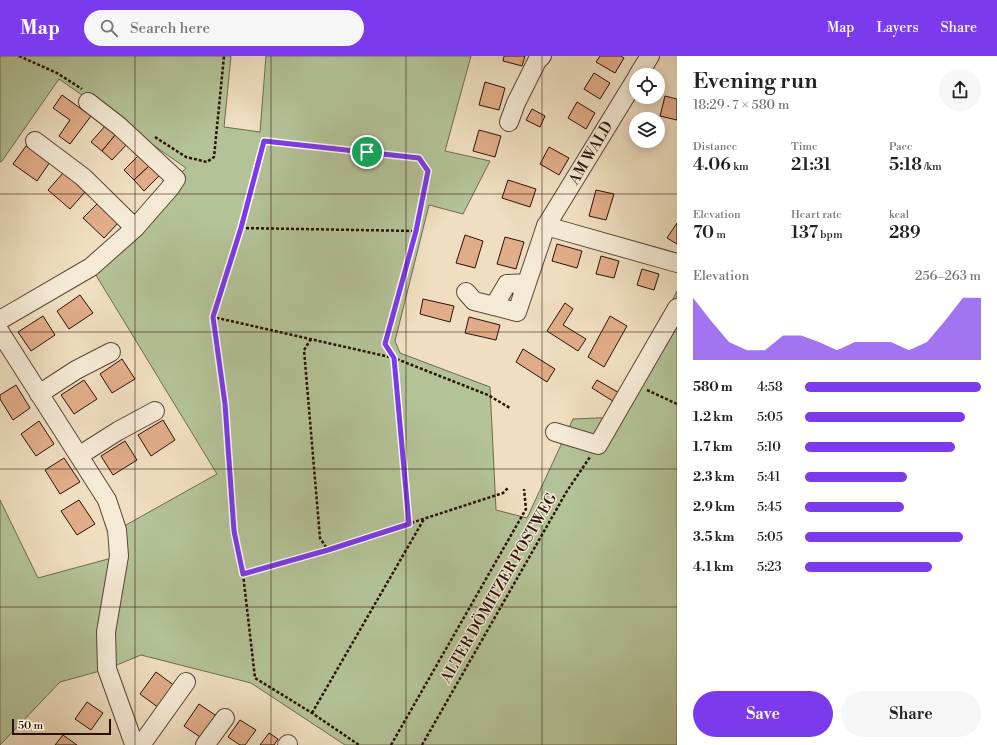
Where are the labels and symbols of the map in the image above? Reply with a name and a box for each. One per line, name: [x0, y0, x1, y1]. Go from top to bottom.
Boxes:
street label: AM WALD: [564, 118, 617, 189]
pin: [350, 135, 384, 169]
street label: ALTER DÖMITZER POSTWEG: [435, 489, 561, 687]
scale bar: [12, 717, 111, 736]

